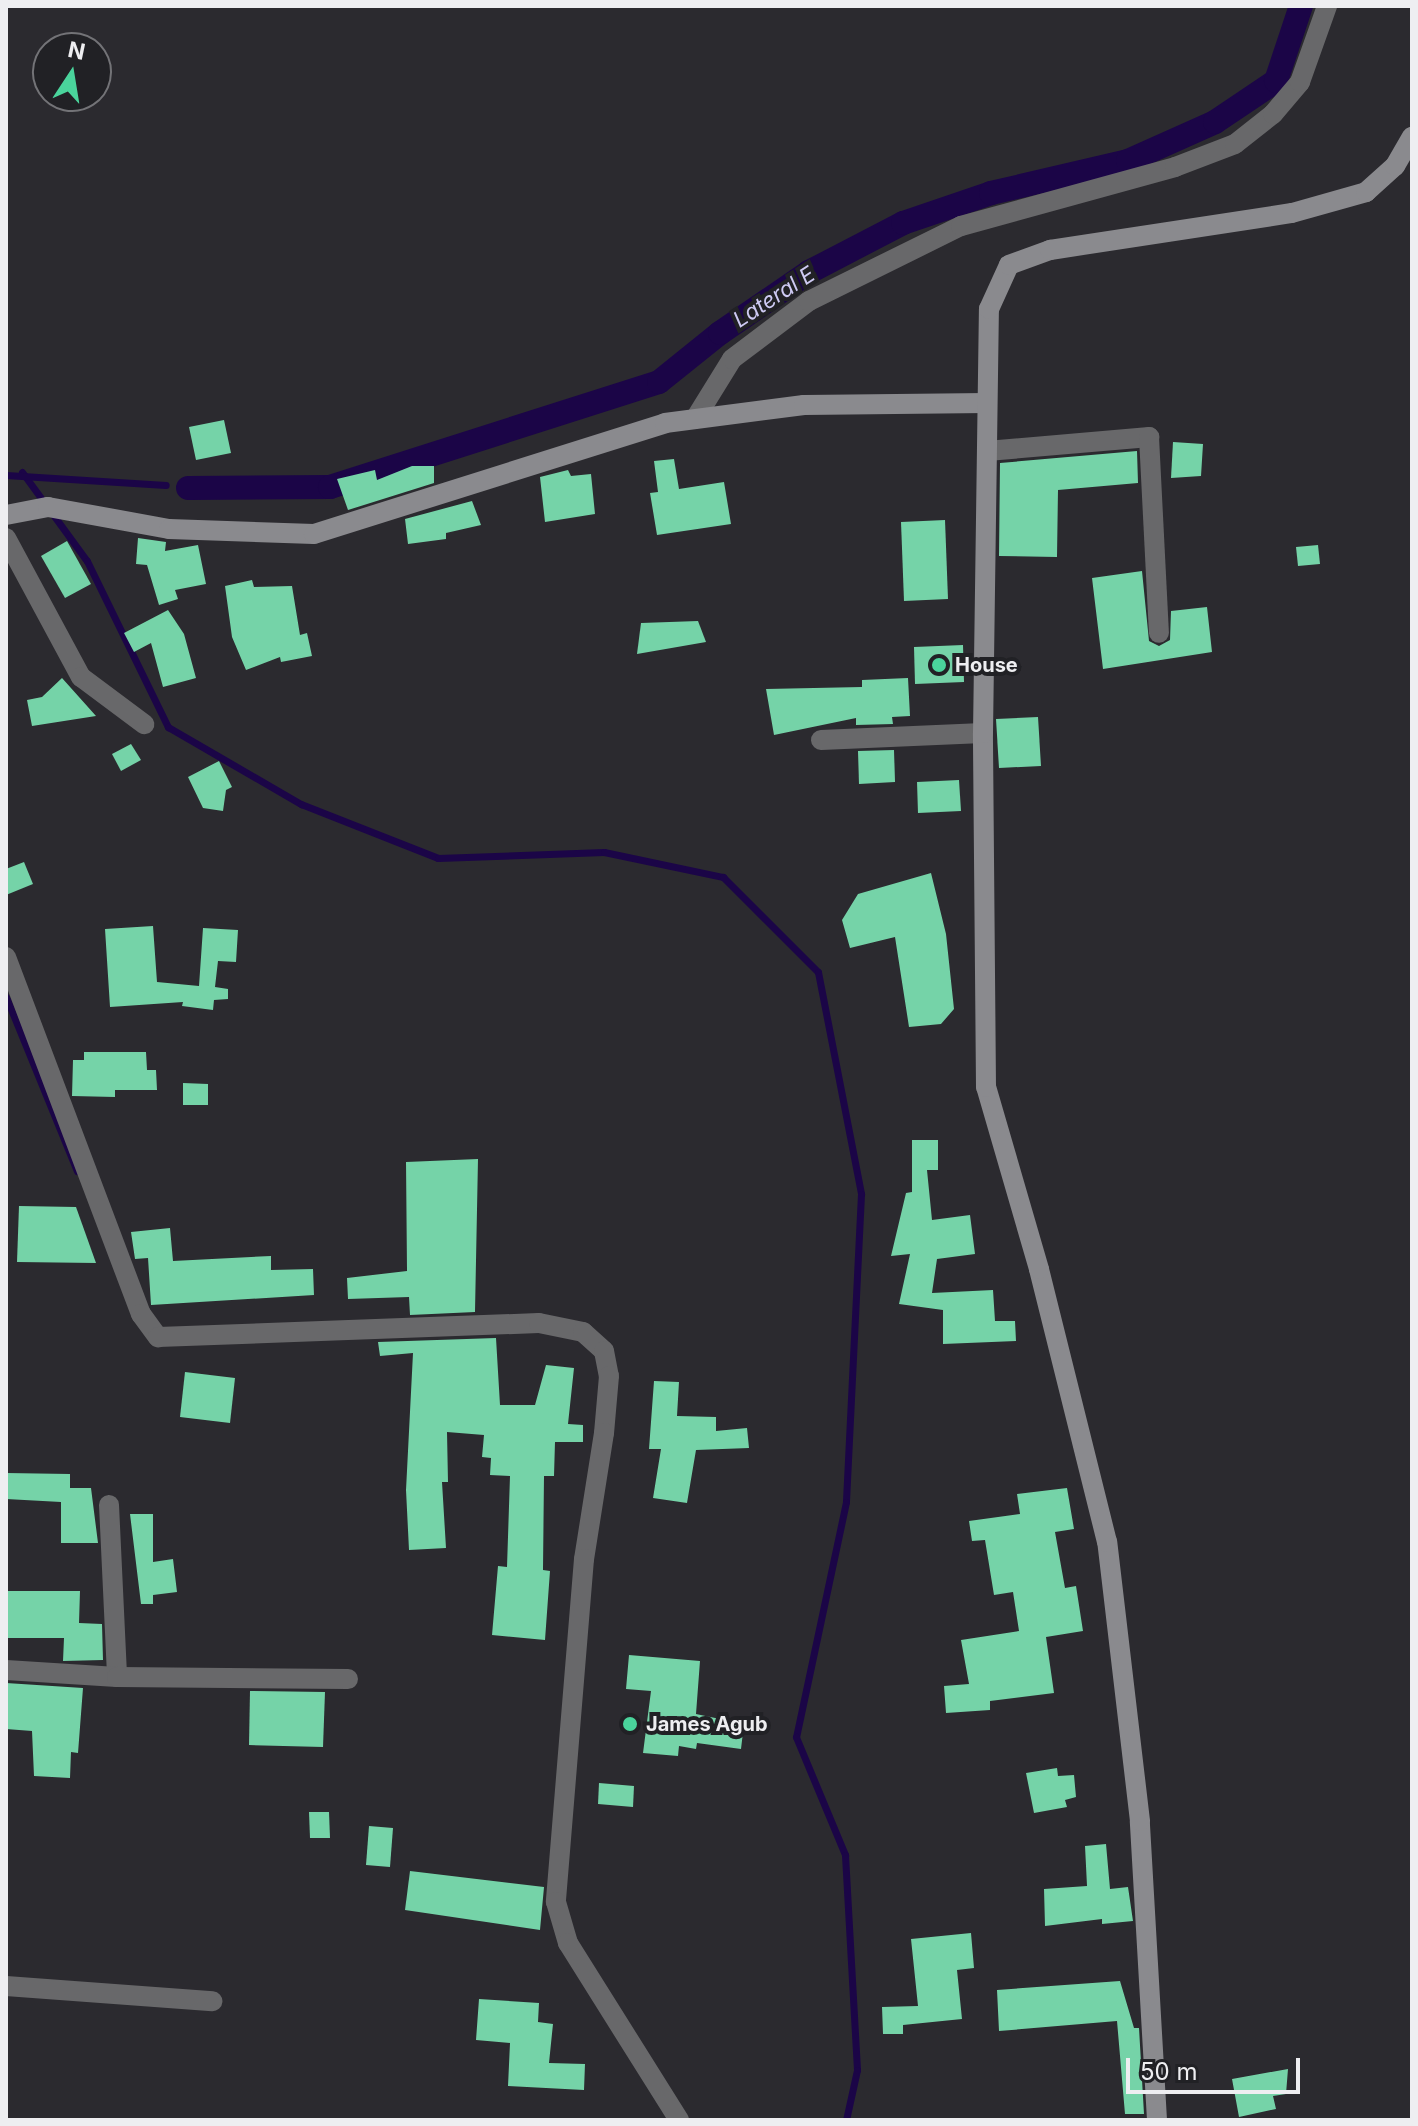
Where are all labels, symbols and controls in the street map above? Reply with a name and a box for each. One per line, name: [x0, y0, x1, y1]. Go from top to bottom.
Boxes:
north arrow: [32, 32, 112, 112]
text: N: [66, 36, 87, 65]
water label: Lateral E: [728, 261, 820, 333]
place label: House: [955, 653, 1018, 677]
marker: House: [930, 656, 948, 674]
place label: James Agub: [646, 1712, 768, 1736]
marker: James Agub: [621, 1715, 639, 1733]
scale bar: [1130, 2042, 1304, 2092]
text: 50 m: [1140, 2057, 1198, 2086]

